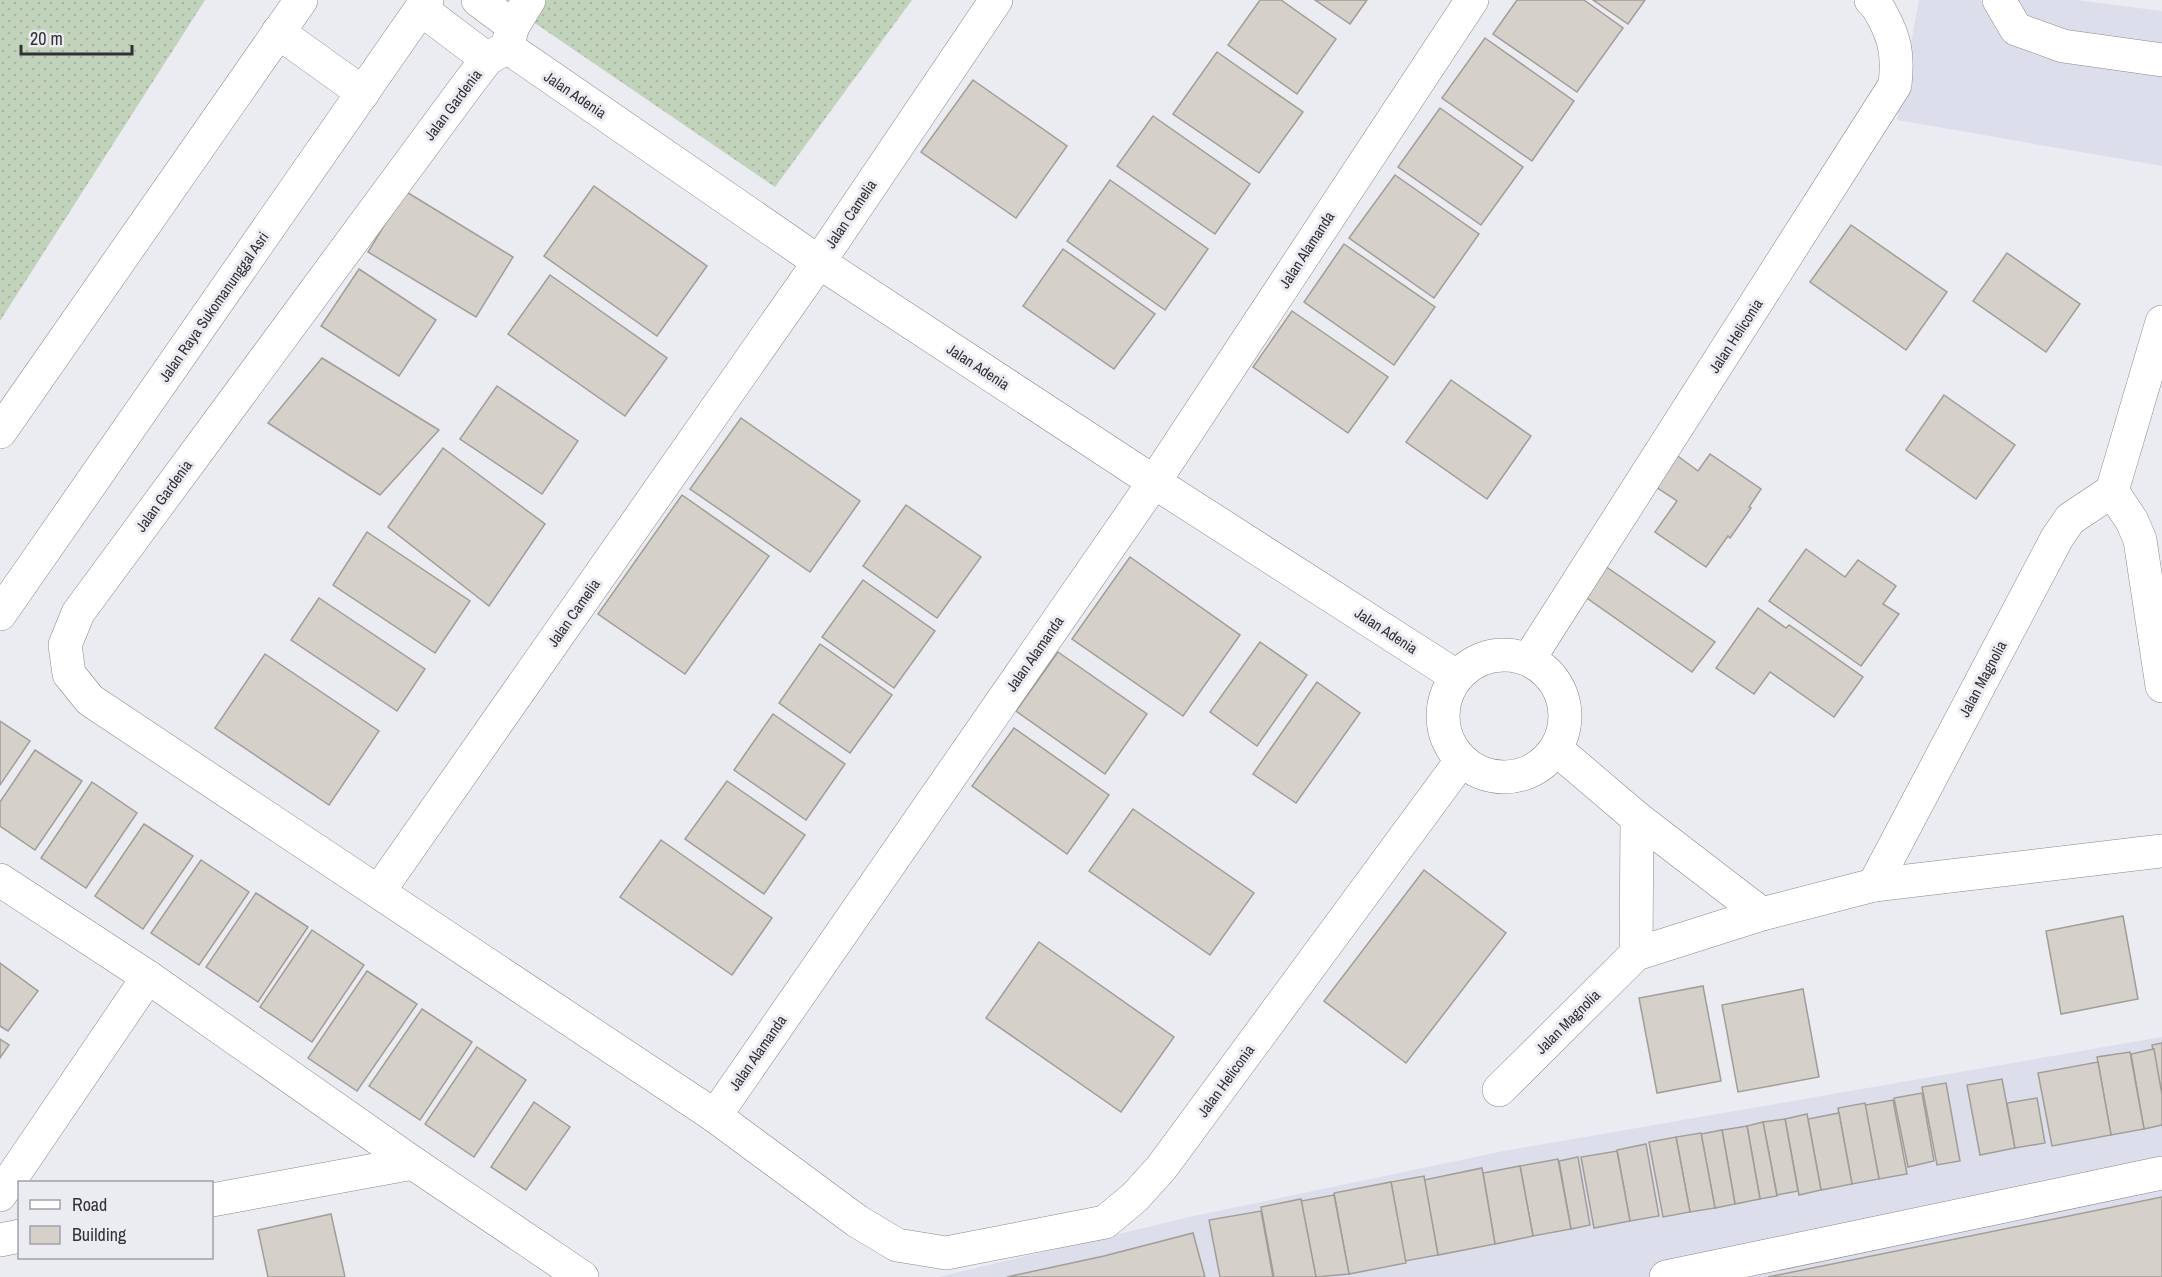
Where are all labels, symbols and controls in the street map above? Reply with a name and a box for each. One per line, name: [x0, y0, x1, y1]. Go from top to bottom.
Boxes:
scale bar: [21, 18, 132, 56]
text: 20 m: [30, 26, 63, 51]
street label: Jalan Gardenia: [419, 65, 486, 145]
street label: Jalan Adenia: [540, 66, 611, 123]
street label: Jalan Camelia: [820, 175, 881, 252]
street label: Jalan Alamanda: [1274, 207, 1339, 292]
street label: Jalan Raya Sukomanunggal Asri: [154, 228, 273, 386]
street label: Jalan Heliconia: [1704, 294, 1768, 377]
street label: Jalan Adenia: [943, 338, 1014, 395]
street label: Jalan Gardenia: [130, 455, 197, 536]
street label: Jalan Camelia: [542, 574, 605, 651]
street label: Jalan Adenia: [1351, 602, 1422, 659]
street label: Jalan Alamanda: [1001, 612, 1068, 696]
street label: Jalan Magnolia: [1954, 637, 2011, 721]
street label: Jalan Magnolia: [1531, 985, 1605, 1059]
street label: Jalan Alamanda: [724, 1011, 791, 1095]
street label: Jalan Heliconia: [1192, 1040, 1259, 1121]
legend: [18, 1181, 213, 1259]
text: Road: [72, 1192, 107, 1217]
text: Building: [72, 1222, 127, 1247]

